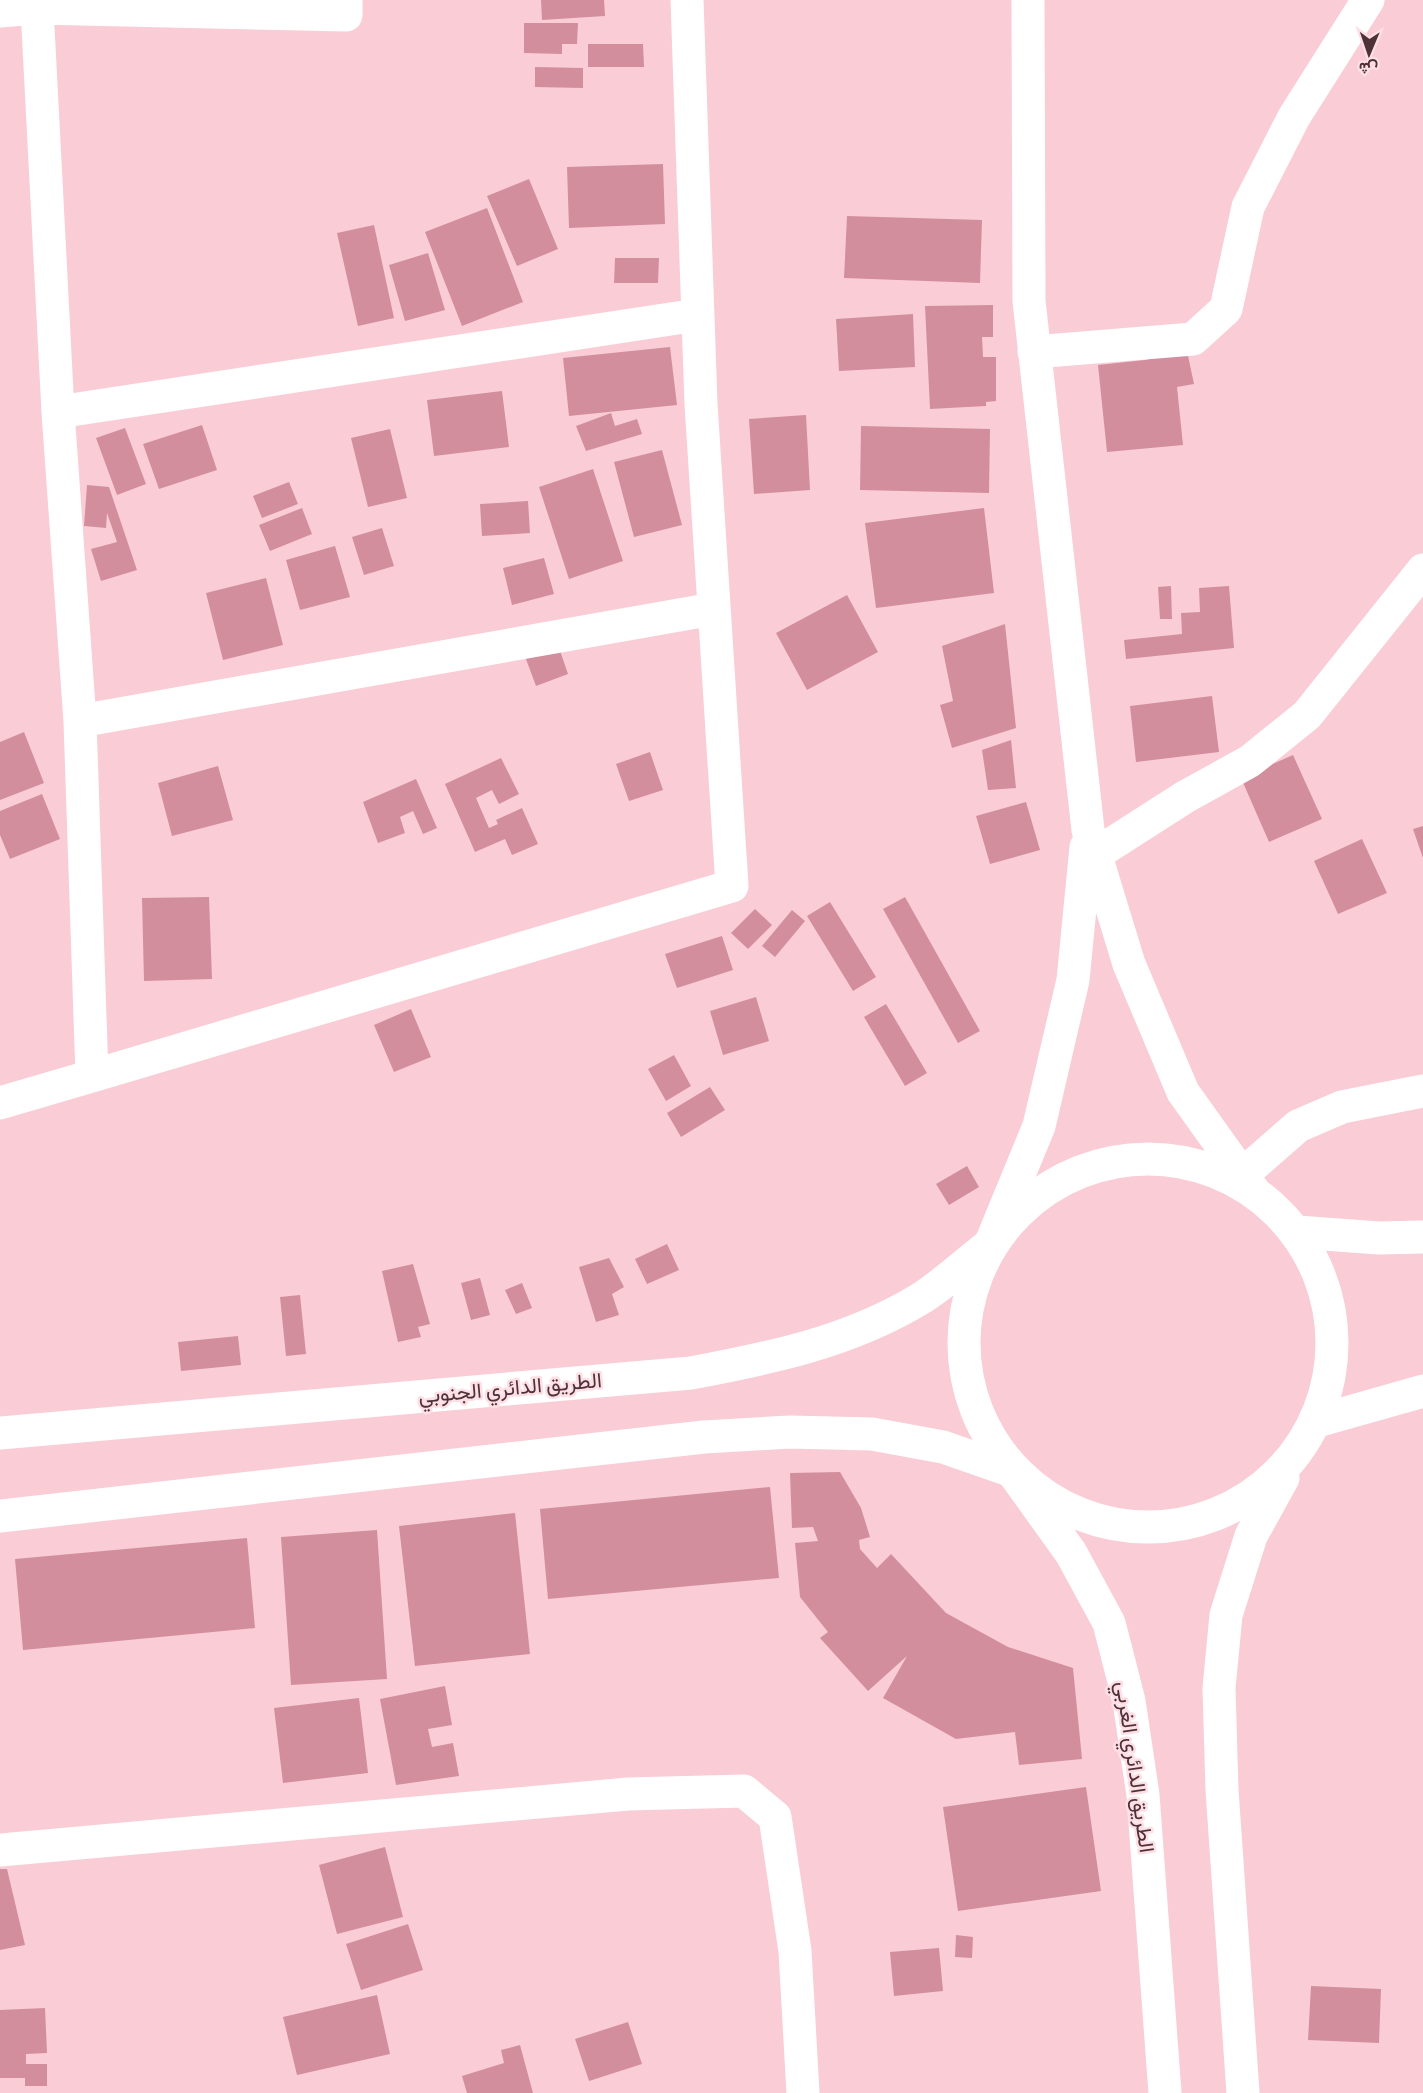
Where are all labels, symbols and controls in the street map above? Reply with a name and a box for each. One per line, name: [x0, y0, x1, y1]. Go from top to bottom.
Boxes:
north arrow: [1339, 24, 1399, 84]
text: ش: [1358, 58, 1378, 80]
street label: الطريق الدائري الجنوبي: [417, 1365, 603, 1413]
street label: الطريق الدائري الغربي: [1106, 1679, 1162, 1855]

